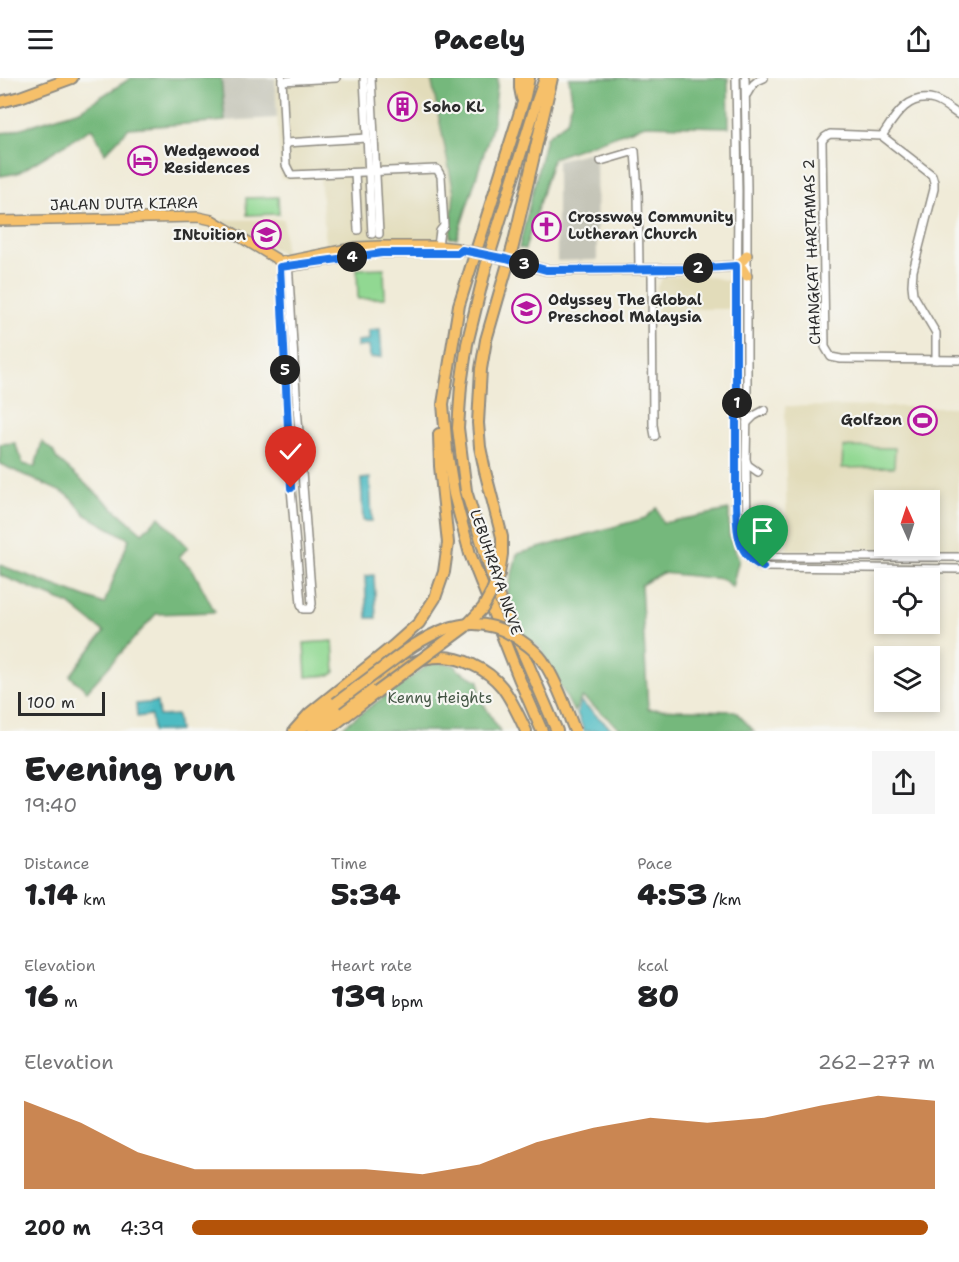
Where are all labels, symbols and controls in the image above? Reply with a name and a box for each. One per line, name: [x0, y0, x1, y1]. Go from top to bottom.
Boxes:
text: Pacely: [434, 21, 525, 58]
icon: menu: [24, 23, 57, 56]
icon: share: [902, 23, 935, 56]
building icon: Soho KL: [386, 91, 418, 123]
place label: Soho KL: [423, 97, 484, 117]
place label: Wedgewood Residences: [164, 141, 260, 178]
hotel icon: Wedgewood Residences: [127, 144, 159, 176]
street label: CHANGKAT HARTAMAS 2: [799, 159, 825, 345]
street label: JALAN DUTA KIARA: [50, 193, 198, 215]
place label: Crossway Community Lutheran Church: [568, 207, 734, 244]
church icon: Crossway Community Lutheran Church: [531, 210, 563, 242]
school or university icon: INtuition: [251, 219, 283, 251]
place label: INtuition: [173, 225, 246, 245]
pin: 4: [337, 242, 367, 272]
text: 4: [346, 246, 358, 267]
pin: 3: [509, 249, 539, 279]
text: 3: [518, 253, 530, 274]
pin: 2: [683, 253, 713, 283]
text: 2: [692, 257, 704, 278]
place label: Odyssey The Global Preschool Malaysia: [548, 290, 703, 327]
school or university icon: Odyssey The Global Preschool Malaysia: [511, 293, 543, 325]
pin: 5: [270, 355, 300, 385]
text: 5: [280, 359, 290, 380]
pin: 1: [722, 388, 752, 418]
text: 1: [733, 392, 741, 413]
sports icon: Golfzon: [907, 404, 939, 436]
place label: Golfzon: [841, 410, 902, 430]
pin: [265, 426, 316, 488]
icon: check: [274, 435, 307, 468]
north arrow: [874, 490, 940, 556]
map controls: [874, 490, 940, 712]
pin: [737, 505, 788, 567]
street label: LEBUHRAYA NKVE: [465, 507, 527, 637]
icon: arrive: [746, 514, 779, 547]
button: locate: [874, 568, 940, 634]
button: layers: [874, 646, 940, 712]
park label: Kenny Heights: [388, 688, 492, 708]
scale bar: [18, 689, 105, 716]
text: 100 m: [27, 692, 75, 713]
text: Evening run: [24, 747, 235, 792]
button: share: [872, 751, 935, 814]
text: 19:40: [24, 792, 77, 818]
text: Distance: [24, 853, 90, 874]
text: Time: [331, 853, 367, 874]
text: Pace: [637, 853, 673, 874]
text: 1.14: [24, 874, 78, 915]
text: 5:34: [331, 874, 400, 915]
text: 4:53: [637, 874, 707, 915]
text: km: [78, 889, 106, 910]
text: /km: [707, 889, 741, 910]
text: Elevation: [24, 955, 96, 976]
text: Heart rate: [331, 955, 412, 976]
text: kcal: [637, 955, 668, 976]
text: 16: [24, 976, 58, 1017]
text: 139: [331, 976, 386, 1017]
text: 80: [637, 976, 679, 1017]
text: m: [58, 991, 78, 1012]
text: bpm: [386, 991, 423, 1012]
text: Elevation: [24, 1049, 114, 1075]
text: 262–277 m: [818, 1049, 935, 1075]
text: 200 m: [24, 1215, 91, 1241]
text: 4:39: [120, 1215, 165, 1241]

